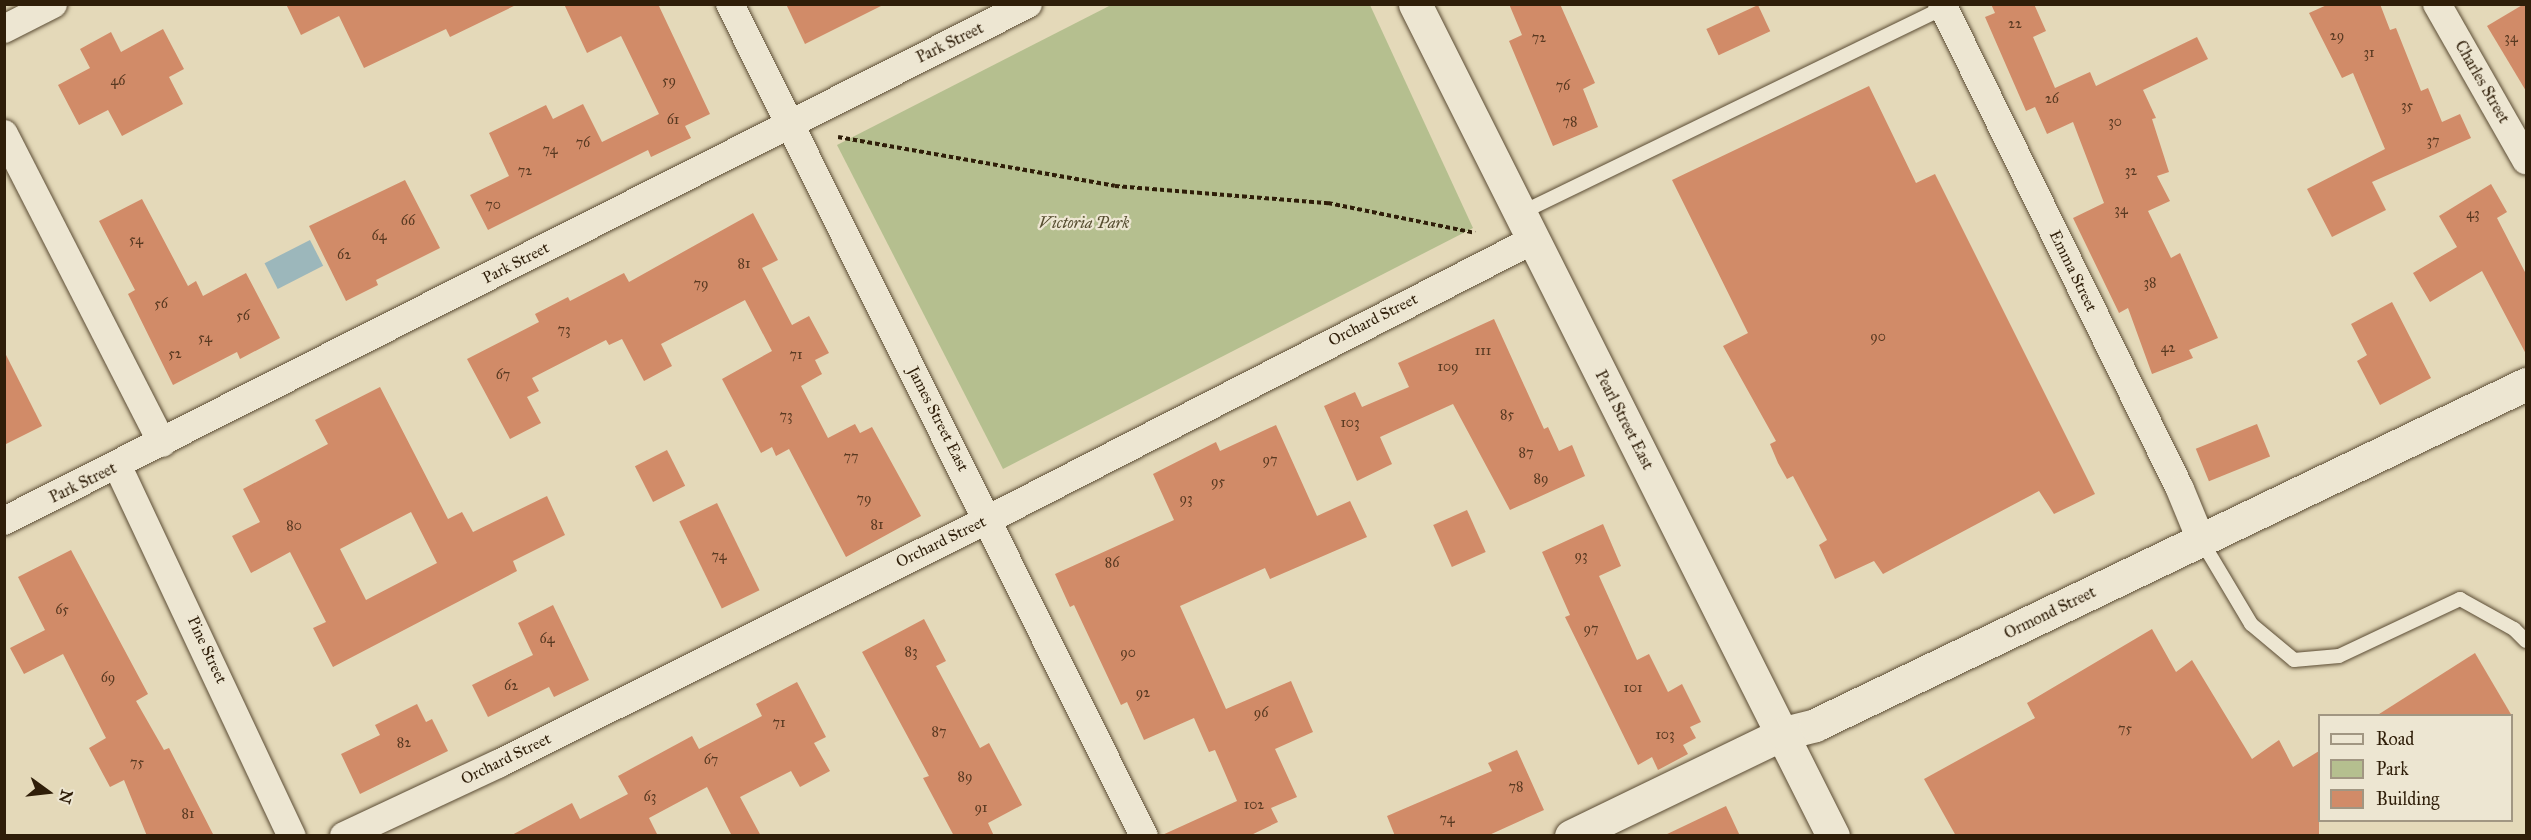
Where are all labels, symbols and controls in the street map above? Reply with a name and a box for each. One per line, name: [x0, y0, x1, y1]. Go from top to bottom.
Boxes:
house number: 22: [2008, 16, 2022, 32]
street label: Park Street: [913, 19, 987, 67]
house number: 29: [2330, 28, 2344, 44]
house number: 72: [1532, 30, 1546, 46]
house number: 34: [2504, 30, 2518, 46]
street label: Charles Street: [2451, 37, 2513, 127]
house number: 31: [2363, 45, 2375, 61]
house number: 46: [111, 73, 125, 89]
house number: 59: [662, 73, 676, 89]
house number: 76: [1556, 78, 1570, 94]
house number: 26: [2045, 91, 2059, 107]
house number: 35: [2401, 98, 2413, 114]
house number: 61: [667, 112, 679, 128]
house number: 78: [1563, 114, 1577, 130]
house number: 30: [2108, 114, 2122, 130]
house number: 37: [2426, 133, 2440, 149]
house number: 76: [576, 135, 590, 151]
house number: 74: [543, 142, 557, 158]
house number: 72: [518, 163, 532, 179]
house number: 32: [2125, 163, 2137, 179]
house number: 70: [485, 197, 501, 213]
house number: 34: [2114, 202, 2128, 218]
house number: 43: [2466, 206, 2480, 222]
house number: 66: [401, 213, 415, 229]
park label: Victoria Park: [1039, 213, 1129, 233]
street label: Emma Street: [2045, 227, 2101, 315]
house number: 64: [372, 228, 386, 244]
house number: 54: [129, 232, 143, 248]
street label: Park Street: [480, 238, 552, 288]
house number: 62: [337, 247, 351, 263]
house number: 81: [738, 256, 750, 272]
house number: 38: [2143, 275, 2157, 291]
house number: 79: [694, 276, 708, 292]
street label: Orchard Street: [1325, 289, 1421, 351]
house number: 56: [154, 296, 168, 312]
house number: 56: [236, 308, 250, 324]
house number: 73: [557, 322, 571, 338]
house number: 90: [1870, 329, 1886, 345]
house number: 54: [198, 330, 212, 346]
house number: 42: [2161, 340, 2175, 356]
house number: 111: [1475, 343, 1491, 359]
house number: 52: [168, 346, 182, 362]
house number: 71: [789, 347, 803, 363]
house number: 109: [1437, 359, 1459, 375]
street label: James Street East: [903, 363, 973, 475]
house number: 67: [496, 367, 510, 383]
street label: Pearl Street East: [1591, 367, 1657, 473]
house number: 85: [1500, 407, 1514, 423]
house number: 73: [779, 408, 793, 424]
house number: 103: [1340, 415, 1360, 431]
house number: 87: [1519, 445, 1533, 461]
house number: 77: [844, 449, 858, 465]
house number: 97: [1263, 452, 1277, 468]
street label: Park Street: [46, 459, 120, 507]
house number: 89: [1534, 471, 1548, 487]
house number: 95: [1211, 474, 1225, 490]
house number: 79: [857, 491, 871, 507]
house number: 93: [1179, 491, 1193, 507]
street label: Orchard Street: [893, 512, 989, 572]
house number: 81: [871, 517, 883, 533]
house number: 80: [286, 518, 302, 534]
house number: 74: [712, 548, 726, 564]
house number: 93: [1574, 548, 1588, 564]
house number: 86: [1105, 555, 1119, 571]
street label: Ormond Street: [2001, 583, 2099, 643]
house number: 65: [55, 602, 69, 618]
street label: Pine Street: [183, 613, 231, 687]
house number: 97: [1584, 621, 1598, 637]
house number: 64: [540, 631, 554, 647]
house number: 83: [904, 644, 918, 660]
house number: 90: [1120, 645, 1136, 661]
house number: 69: [101, 670, 115, 686]
house number: 62: [504, 678, 518, 694]
house number: 101: [1623, 680, 1643, 696]
house number: 92: [1136, 685, 1150, 701]
house number: 96: [1254, 705, 1268, 721]
legend: [2318, 714, 2513, 822]
house number: 71: [772, 715, 786, 731]
house number: 75: [2118, 721, 2132, 737]
house number: 87: [932, 724, 946, 740]
house number: 103: [1655, 727, 1675, 743]
text: Road: [2376, 728, 2414, 750]
street label: Orchard Street: [458, 729, 554, 789]
house number: 82: [397, 735, 411, 751]
house number: 67: [704, 752, 718, 768]
house number: 75: [130, 755, 144, 771]
text: Park: [2376, 758, 2409, 780]
north arrow: [18, 762, 78, 822]
house number: 89: [958, 769, 972, 785]
house number: 78: [1509, 779, 1523, 795]
text: N: [55, 788, 77, 806]
text: Building: [2376, 788, 2439, 810]
house number: 63: [644, 789, 656, 805]
house number: 102: [1244, 797, 1264, 813]
house number: 91: [975, 800, 987, 816]
house number: 81: [182, 806, 194, 822]
house number: 74: [1440, 811, 1454, 827]

